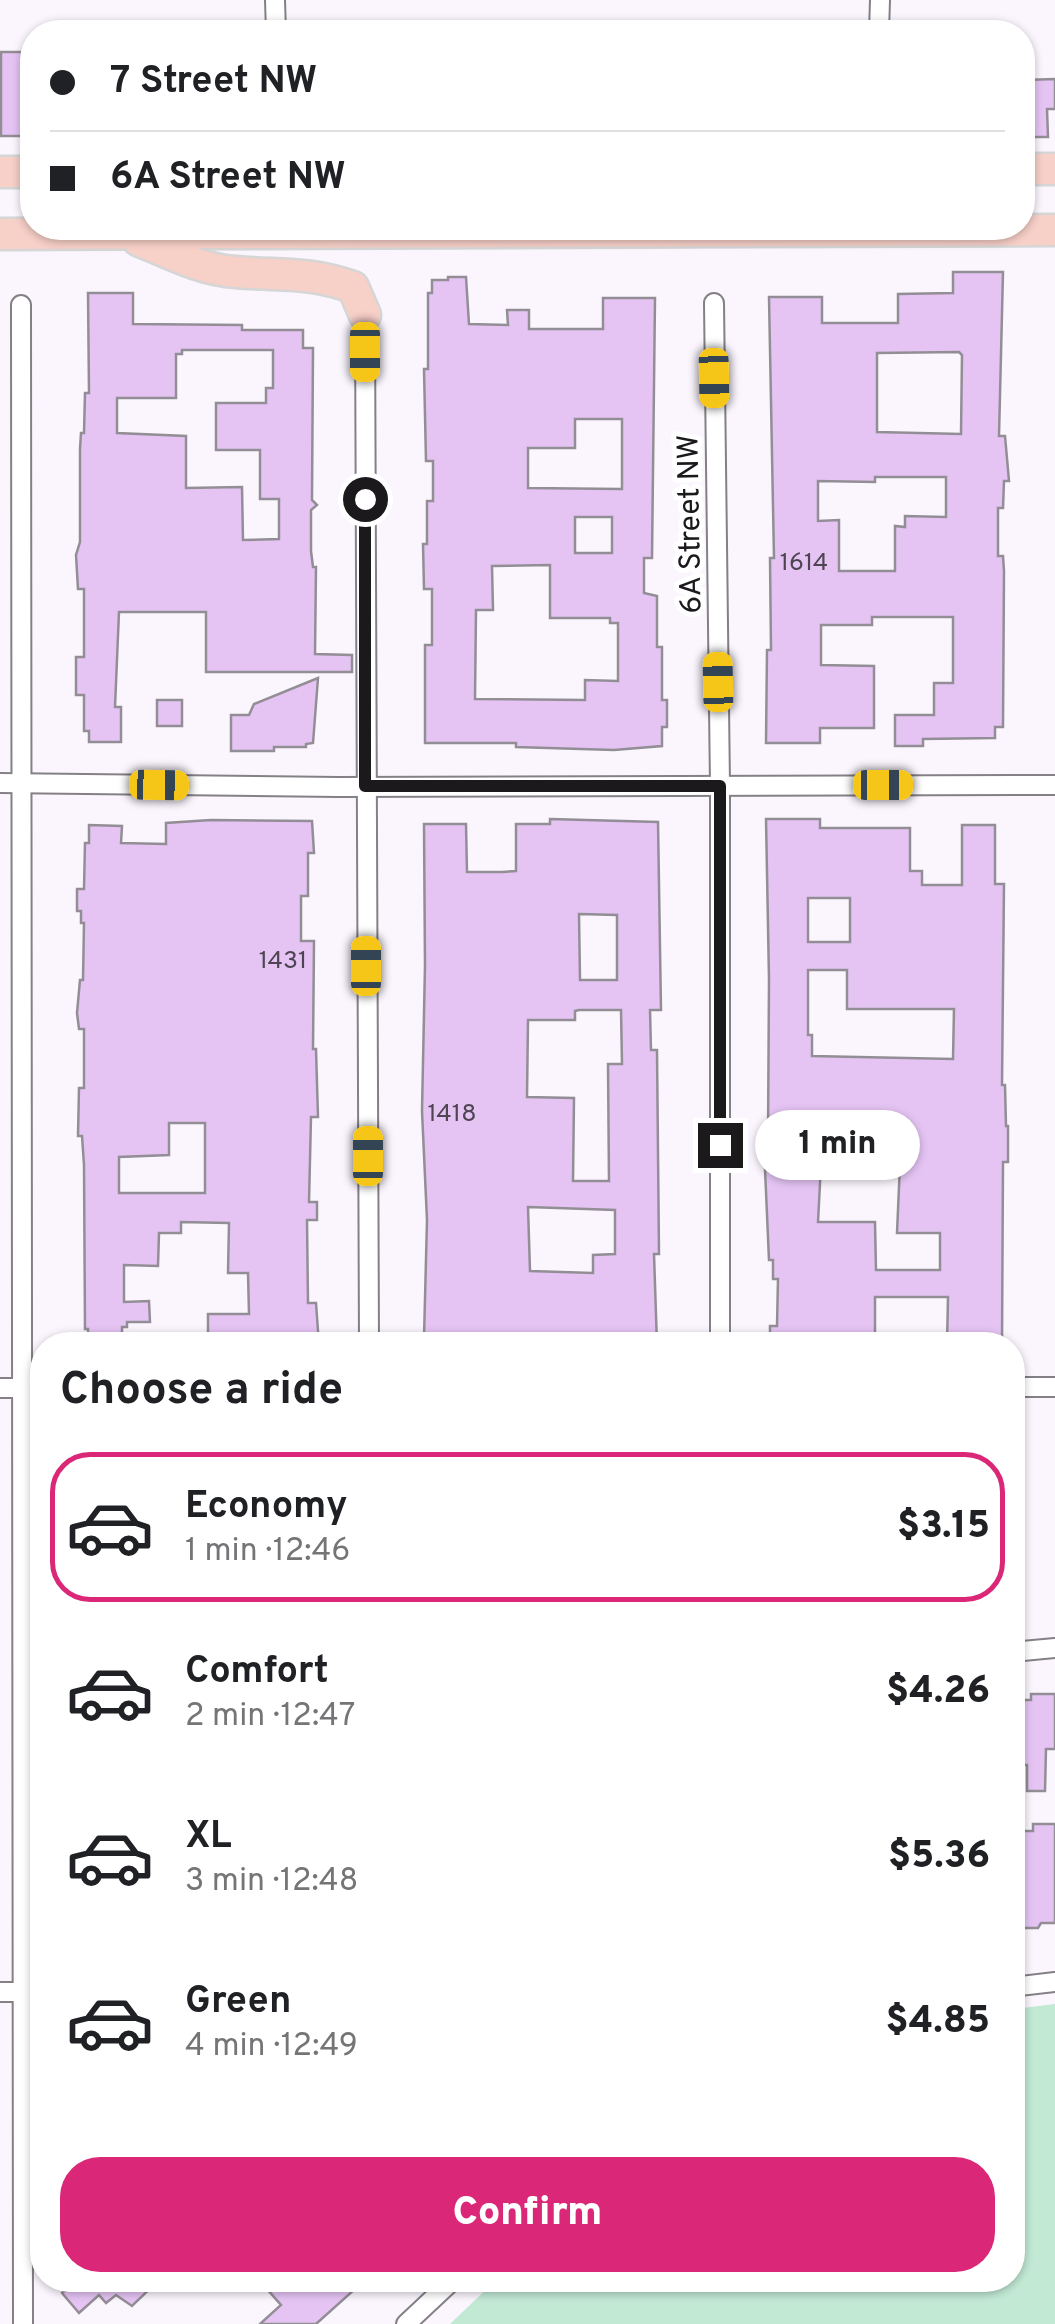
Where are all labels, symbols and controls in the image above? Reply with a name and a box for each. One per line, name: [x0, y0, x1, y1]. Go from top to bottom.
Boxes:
text: 7 Street NW: [110, 58, 317, 107]
text: 6A Street NW: [110, 154, 346, 203]
car: [350, 322, 380, 382]
car: [698, 348, 730, 408]
street label: 6A Street NW: [671, 434, 712, 614]
route start: [343, 477, 388, 522]
house number: 1614: [780, 548, 828, 580]
car: [702, 652, 734, 712]
car: [129, 769, 189, 801]
car: [853, 770, 913, 800]
car: [351, 936, 381, 996]
house number: 1431: [259, 946, 307, 978]
house number: 1418: [428, 1099, 476, 1131]
callout: 1 min: [755, 1110, 920, 1180]
route end: [698, 1123, 743, 1168]
text: 1 min: [798, 1125, 877, 1165]
car: [353, 1126, 383, 1186]
text: Choose a ride: [60, 1363, 343, 1420]
icon: car: [65, 1482, 155, 1572]
text: Economy: [185, 1483, 347, 1532]
text: $3.15: [897, 1503, 990, 1552]
text: 1 min · 12:46: [185, 1532, 350, 1572]
icon: car: [65, 1647, 155, 1737]
text: Comfort: [185, 1648, 329, 1697]
text: $4.26: [886, 1668, 990, 1717]
text: 2 min · 12:47: [185, 1697, 355, 1737]
icon: car: [65, 1812, 155, 1902]
text: XL: [185, 1813, 232, 1862]
text: $5.36: [888, 1833, 990, 1882]
text: 3 min · 12:48: [185, 1862, 358, 1902]
icon: car: [65, 1977, 155, 2067]
text: Green: [185, 1978, 291, 2027]
text: $4.85: [886, 1998, 990, 2047]
text: 4 min · 12:49: [185, 2027, 358, 2067]
button: Confirm: [60, 2157, 995, 2272]

